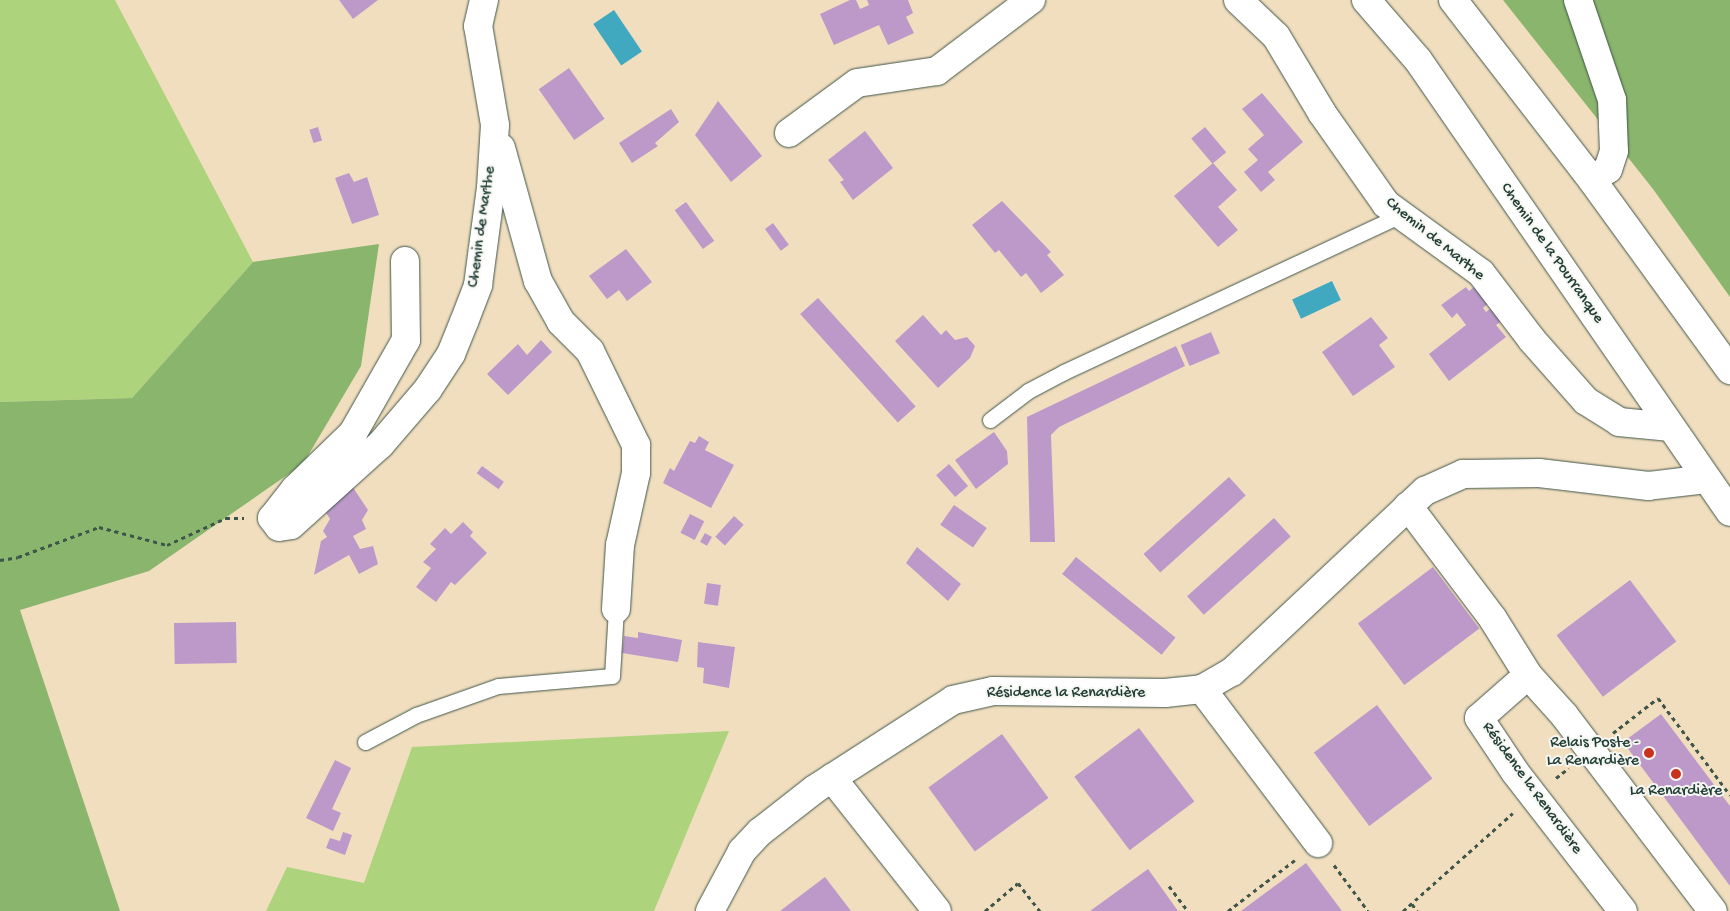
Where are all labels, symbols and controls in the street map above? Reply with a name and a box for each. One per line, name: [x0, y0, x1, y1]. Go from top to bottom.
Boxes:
street label: Chemin de Marthe: [465, 165, 501, 289]
street label: Chemin de la Pourranque: [1495, 180, 1607, 328]
street label: Chemin de Marthe: [1380, 194, 1488, 286]
street label: Résidence la Renardière: [987, 684, 1145, 704]
street label: Résidence la Renardière: [1477, 719, 1585, 859]
place label: Relais Poste - La Renardière: [1547, 734, 1639, 772]
marker: Relais Poste - La Renardière: [1643, 747, 1655, 759]
marker: La Renardière: [1670, 768, 1682, 780]
place label: La Renardière: [1630, 782, 1722, 802]

